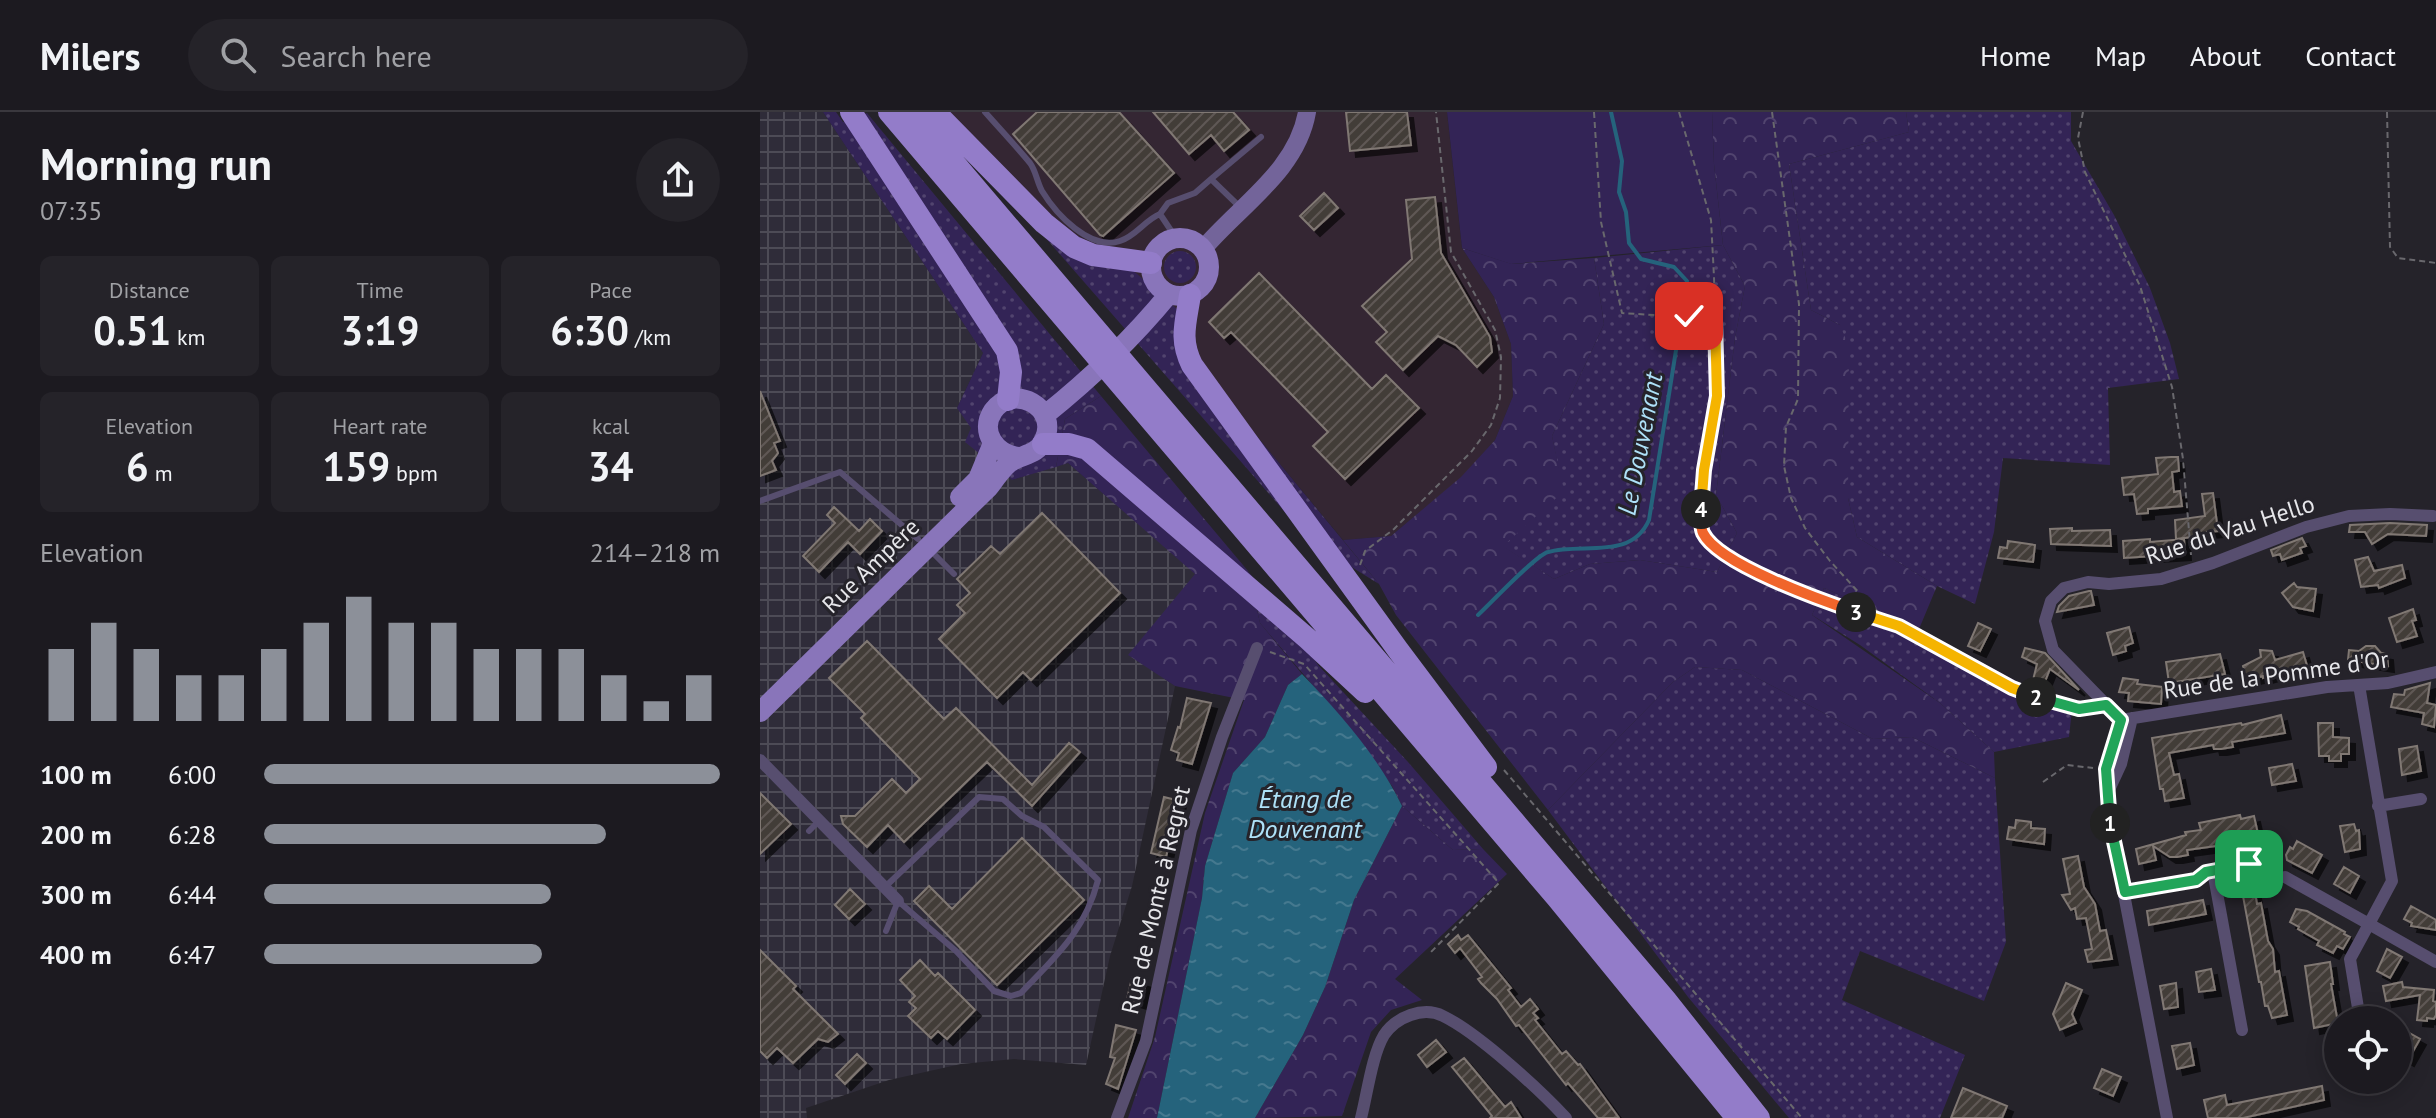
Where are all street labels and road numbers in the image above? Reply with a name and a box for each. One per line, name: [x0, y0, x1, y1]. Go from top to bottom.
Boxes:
street label: Rue du Vau Hello: [2141, 488, 2318, 571]
street label: Rue Ampère: [815, 511, 926, 620]
street label: Rue de la Pomme d'Or: [2161, 643, 2391, 706]
street label: Rue de Monte à Regret: [1114, 783, 1197, 1017]

